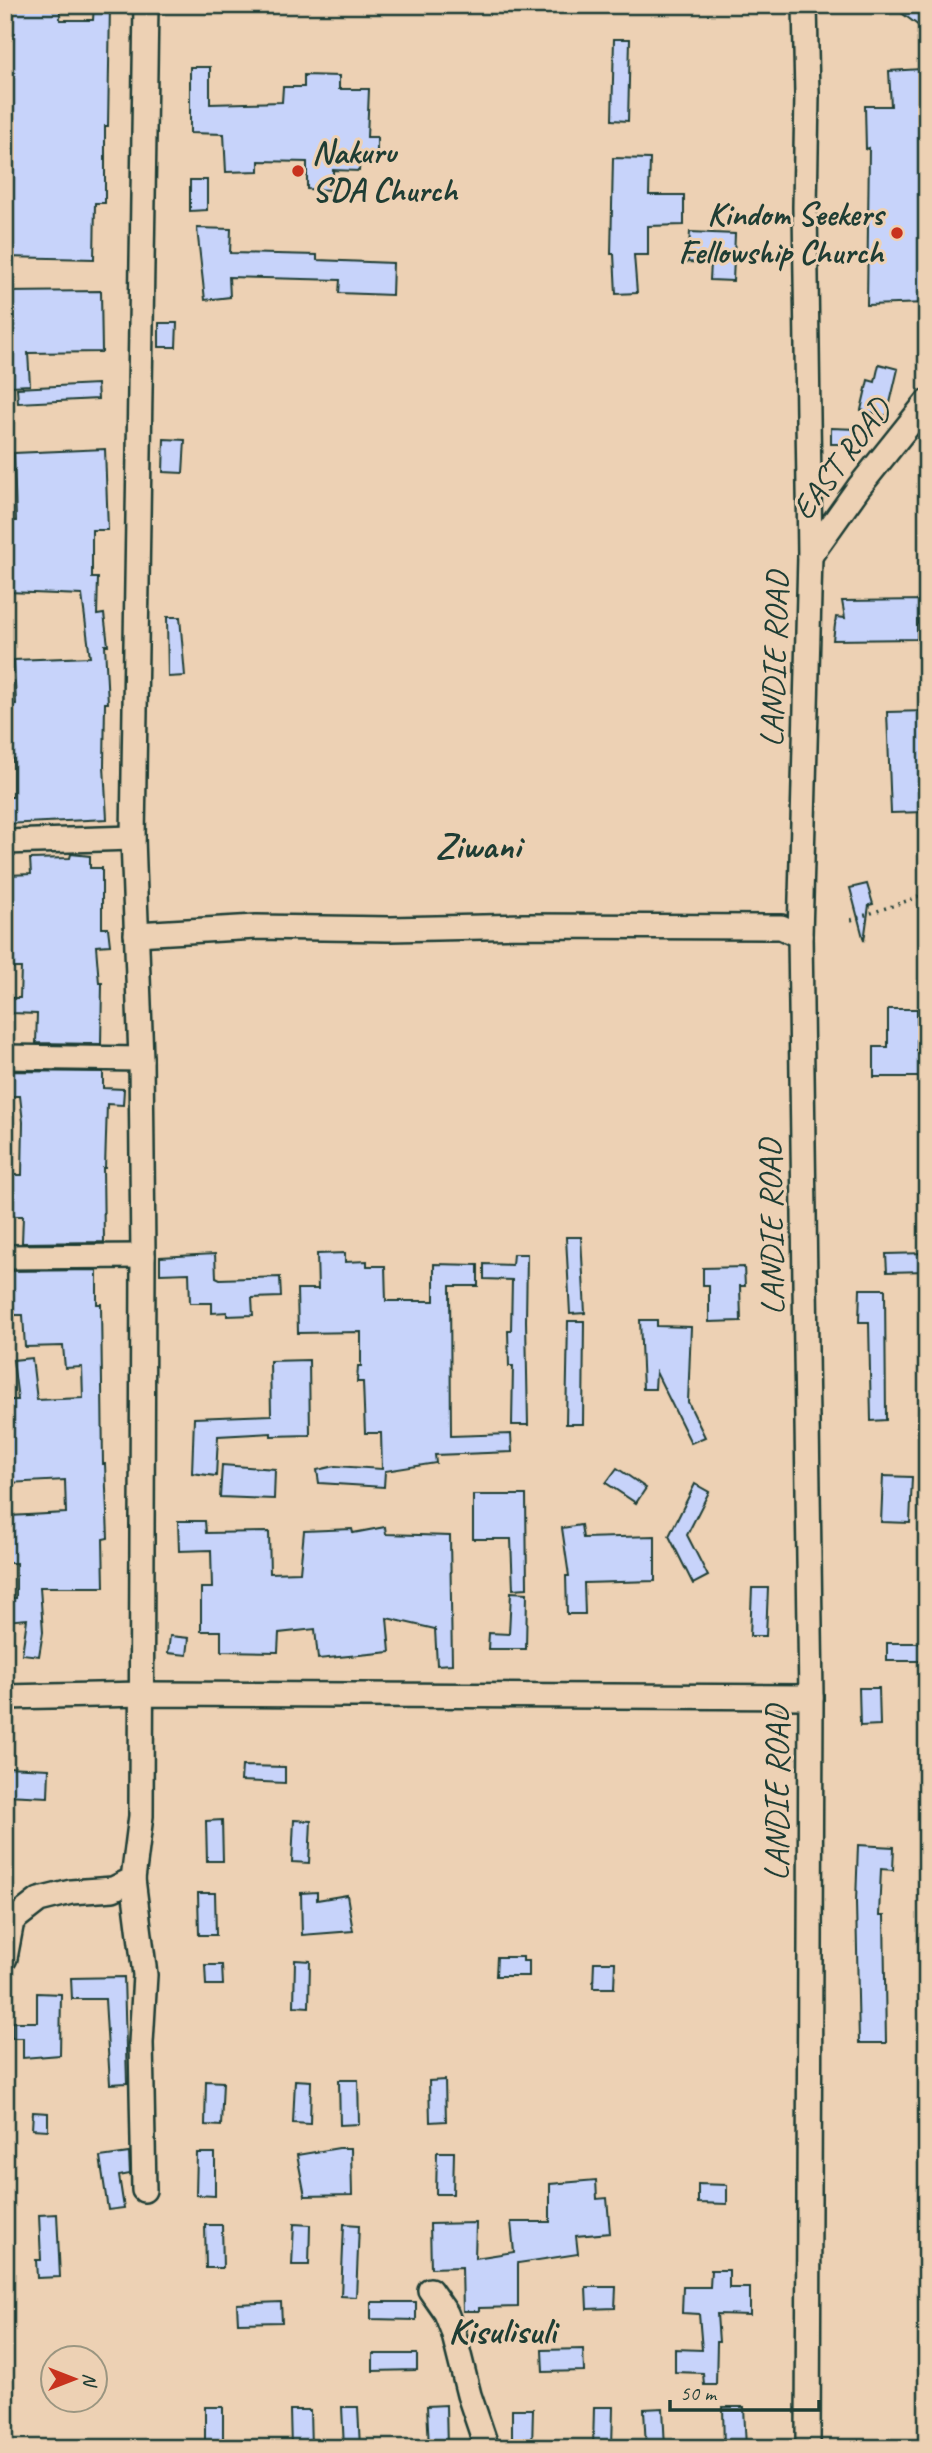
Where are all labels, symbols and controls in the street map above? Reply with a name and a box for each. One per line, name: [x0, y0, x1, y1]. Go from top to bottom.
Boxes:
place label: Nakuru SDA Church: [312, 131, 458, 211]
marker: Nakuru SDA Church: [290, 163, 306, 179]
place label: Kindom Seekers Fellowship Church: [679, 193, 886, 273]
marker: Kindom Seekers Fellowship Church: [889, 225, 905, 241]
street label: EAST ROAD: [782, 388, 902, 528]
street label: LANDIE ROAD: [750, 568, 798, 748]
district label: Ziwani: [435, 822, 525, 869]
street label: LANDIE ROAD: [748, 1136, 794, 1315]
street label: LANDIE ROAD: [756, 1702, 798, 1881]
district label: Kisulisuli: [448, 2307, 561, 2354]
north arrow: [38, 2344, 108, 2414]
scale bar: [670, 2369, 818, 2413]
text: N: [78, 2373, 102, 2388]
text: 50 m: [680, 2380, 718, 2406]

